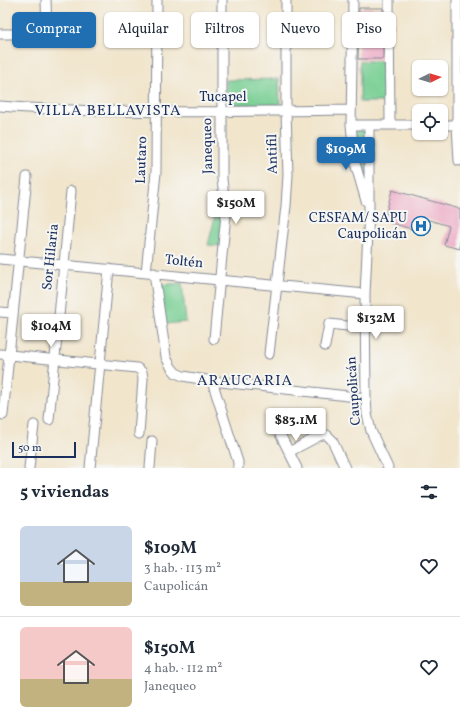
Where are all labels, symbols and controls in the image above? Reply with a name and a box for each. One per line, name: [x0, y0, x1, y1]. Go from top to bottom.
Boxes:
chip: Comprar: [12, 12, 96, 48]
chip: Alquilar: [104, 12, 183, 48]
chip: Filtros: [191, 12, 259, 48]
chip: Nuevo: [267, 12, 334, 48]
chip: Piso: [342, 12, 396, 48]
north arrow: [412, 60, 448, 96]
map controls: [412, 60, 448, 140]
street label: Tucapel: [199, 88, 247, 107]
district label: VILLA BELLAVISTA: [35, 101, 182, 122]
button: locate: [412, 104, 448, 140]
street label: Janequeo: [198, 118, 218, 174]
street label: Antifil: [263, 134, 283, 174]
street label: Lautaro: [132, 136, 152, 184]
pin: $109M: [318, 137, 374, 171]
text: $109M: [326, 141, 366, 159]
pin: $150M: [208, 191, 264, 225]
text: $150M: [216, 195, 256, 213]
place label: CESFAM/ SAPU Caupolicán: [309, 209, 407, 244]
hospital icon: CESFAM/ SAPU Caupolicán: [410, 215, 432, 237]
street label: Sor Hilaria: [38, 223, 64, 291]
street label: Toltén: [164, 251, 204, 273]
pin: $132M: [348, 306, 404, 340]
text: $132M: [357, 310, 395, 328]
pin: $104M: [23, 314, 79, 348]
text: $104M: [31, 318, 71, 336]
street label: Caupolicán: [342, 356, 366, 426]
district label: ARAUCARIA: [197, 371, 293, 392]
pin: $83.1M: [263, 408, 329, 442]
text: $83.1M: [275, 412, 317, 430]
scale bar: [12, 440, 76, 459]
text: 50 m: [18, 441, 42, 456]
text: 5 viviendas: [20, 481, 109, 504]
icon: filters: [418, 481, 440, 503]
text: $109M: [144, 537, 197, 560]
icon: home: [52, 542, 100, 590]
icon: heart: [418, 555, 440, 577]
text: 3 hab. · 113 m²: [144, 560, 221, 578]
text: Caupolicán: [144, 578, 208, 596]
text: $150M: [144, 637, 195, 660]
icon: home: [52, 643, 100, 691]
icon: heart: [418, 656, 440, 678]
text: 4 hab. · 112 m²: [144, 660, 222, 678]
text: Janequeo: [144, 678, 196, 696]

